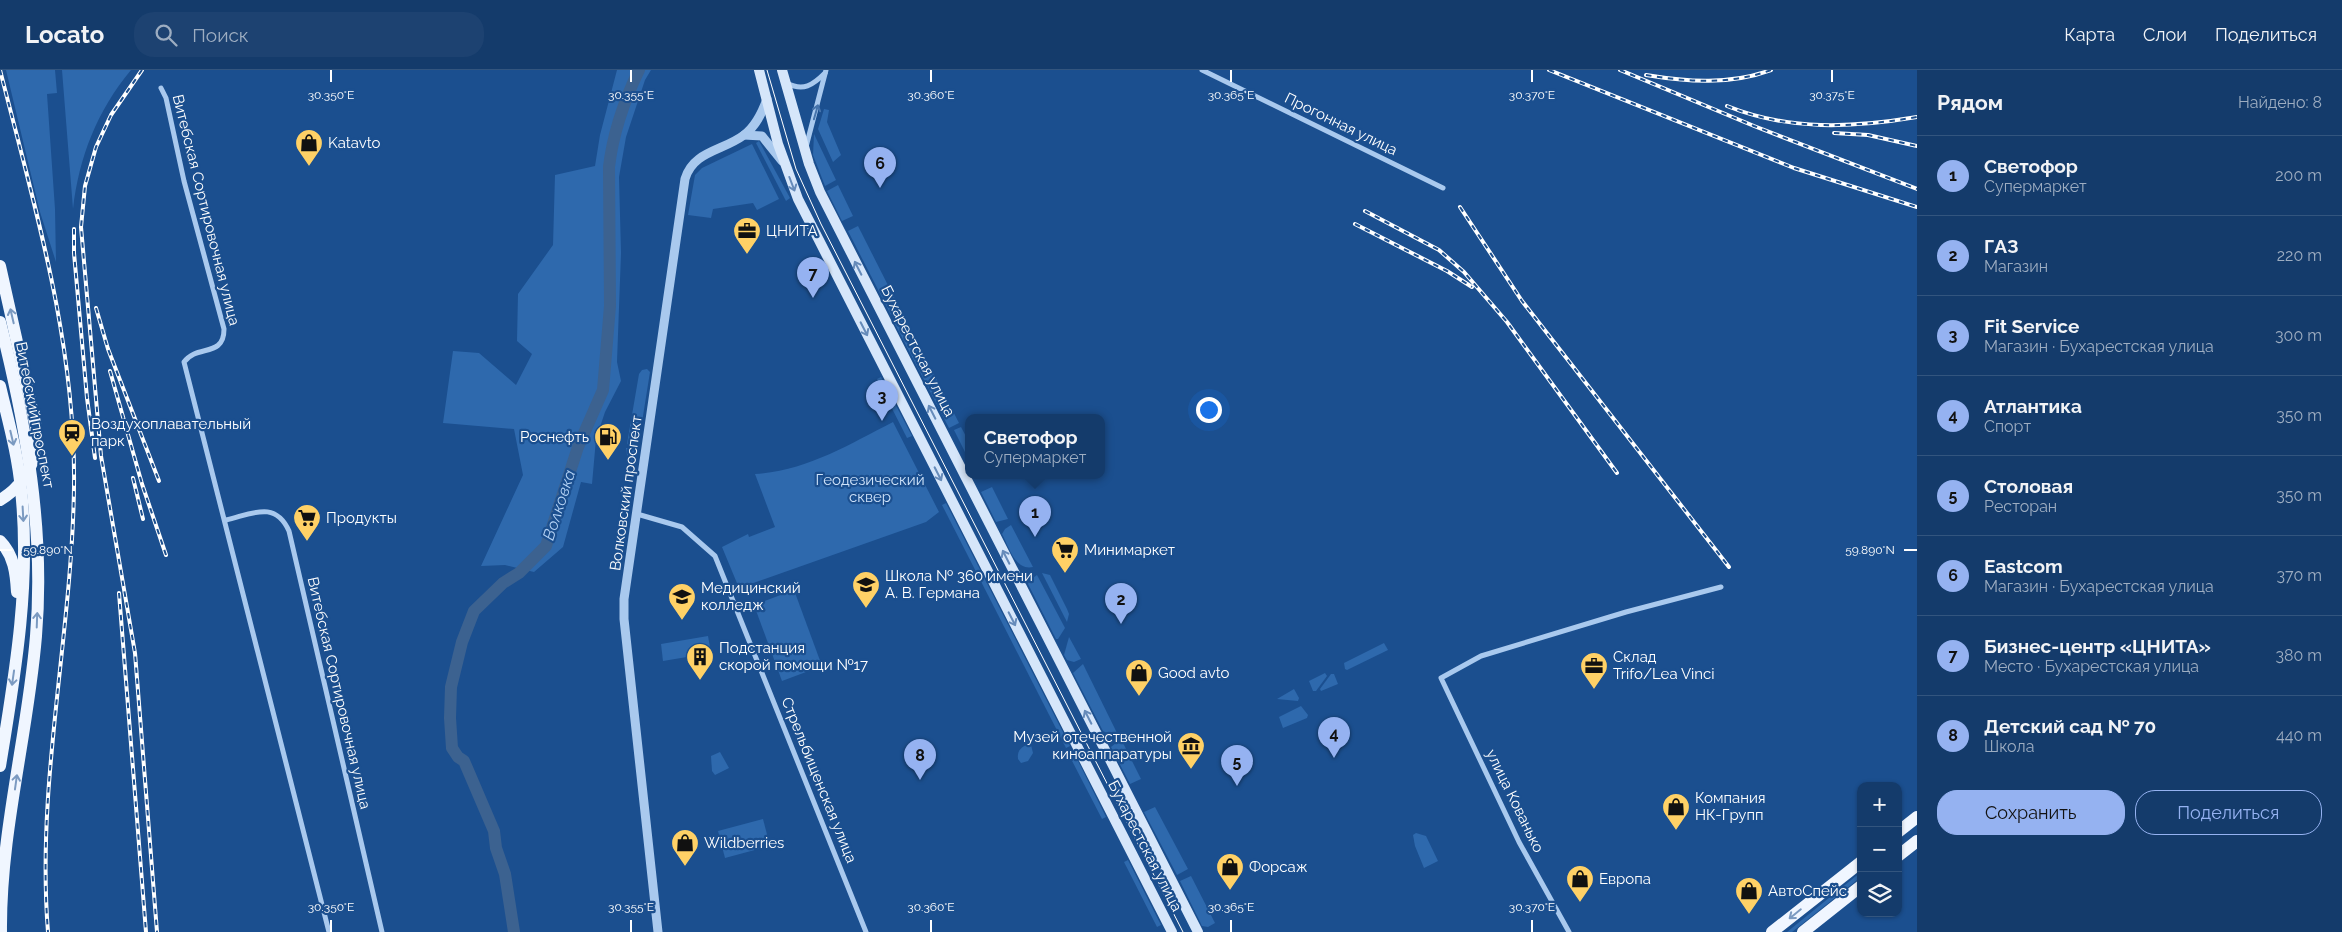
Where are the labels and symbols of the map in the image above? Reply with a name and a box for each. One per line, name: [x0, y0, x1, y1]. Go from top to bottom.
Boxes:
text: 30.350°E: [308, 88, 354, 102]
text: 30.355°E: [608, 88, 654, 102]
text: 30.360°E: [907, 88, 955, 102]
text: 30.365°E: [1208, 88, 1254, 102]
text: 30.370°E: [1509, 88, 1555, 102]
text: 30.375°E: [1809, 88, 1855, 102]
street label: Прогонная улица: [1282, 89, 1400, 159]
street label: Витебская Сортировочная улица: [169, 93, 243, 327]
one-way arrow: [812, 104, 821, 120]
shop icon: Katavto: [294, 128, 324, 167]
place label: Katavto: [328, 134, 381, 152]
pin: 6: [864, 147, 896, 188]
one-way arrow: [788, 176, 797, 191]
office icon: ЦНИТА: [732, 216, 762, 255]
place label: ЦНИТА: [766, 222, 818, 240]
pin: 7: [797, 257, 829, 298]
one-way arrow: [853, 260, 863, 275]
street label: Бухарестская улица: [877, 282, 959, 420]
one-way arrow: [7, 309, 16, 325]
one-way arrow: [859, 322, 869, 337]
street label: Витебский проспект: [12, 340, 58, 490]
pin: 3: [866, 380, 898, 421]
your location: [1196, 397, 1222, 423]
one-way arrow: [927, 405, 936, 420]
street label: Волковский проспект: [606, 414, 646, 572]
place label: Воздухоплавательный парк: [91, 415, 251, 450]
station icon: Воздухоплавательный парк: [57, 418, 87, 457]
fuel station icon: Роснефть: [593, 422, 623, 461]
place label: Роснефть: [520, 428, 589, 446]
one-way arrow: [8, 430, 17, 446]
one-way arrow: [934, 466, 943, 481]
water label: Волковка: [539, 467, 579, 542]
park label: Геодезический сквер: [815, 471, 925, 506]
pin: 1: [1019, 496, 1051, 537]
supermarket icon: Продукты: [292, 503, 322, 542]
one-way arrow: [18, 506, 27, 522]
place label: Продукты: [326, 509, 397, 527]
supermarket icon: Минимаркет: [1050, 535, 1080, 574]
place label: Минимаркет: [1084, 541, 1175, 559]
text: 59.890°N: [23, 543, 73, 557]
text: 59.890°N: [1845, 543, 1895, 557]
one-way arrow: [1001, 550, 1010, 565]
place label: Школа № 360 имени А. В. Германа: [885, 567, 1033, 602]
school or university icon: Школа № 360 имени А. В. Германа: [851, 570, 881, 609]
street label: Витебская Сортировочная улица: [303, 575, 375, 811]
place label: Медицинский колледж: [701, 579, 801, 614]
school or university icon: Медицинский колледж: [667, 582, 697, 621]
pin: 2: [1105, 583, 1137, 624]
one-way arrow: [1007, 611, 1017, 626]
one-way arrow: [32, 613, 41, 629]
place label: Подстанция скорой помощи №17: [719, 639, 868, 674]
building icon: Подстанция скорой помощи №17: [685, 642, 715, 681]
place label: Склад Trifo/Lea Vinci: [1613, 648, 1715, 683]
office icon: Склад Trifo/Lea Vinci: [1579, 651, 1609, 690]
shop icon: Good avto: [1124, 658, 1154, 697]
place label: Good avto: [1158, 664, 1230, 682]
one-way arrow: [8, 669, 18, 685]
street label: Стрельбищенская улица: [777, 695, 861, 865]
one-way arrow: [1083, 710, 1092, 725]
pin: 4: [1318, 717, 1350, 758]
place label: Музей отечественной киноаппаратуры: [1013, 728, 1172, 763]
museum icon: Музей отечественной киноаппаратуры: [1176, 731, 1206, 770]
pin: 8: [904, 739, 936, 780]
pin: 5: [1221, 745, 1253, 786]
street label: улица Кованько: [1482, 746, 1548, 856]
one-way arrow: [11, 774, 21, 790]
street label: Бухарестская улица: [1104, 777, 1186, 915]
place label: Компания НК-Групп: [1695, 789, 1766, 824]
shop icon: Компания НК-Групп: [1661, 792, 1691, 831]
shop icon: Wildberries: [670, 828, 700, 867]
place label: Wildberries: [704, 834, 784, 852]
shop icon: Форсаж: [1215, 852, 1245, 891]
place label: Форсаж: [1249, 858, 1308, 876]
shop icon: Европа: [1565, 864, 1595, 903]
place label: Европа: [1599, 870, 1651, 888]
shop icon: АвтоСпейс: [1734, 876, 1764, 915]
place label: АвтоСпейс: [1768, 882, 1847, 900]
text: 30.350°E: [308, 900, 354, 914]
text: 30.355°E: [608, 900, 654, 914]
text: 30.360°E: [907, 900, 955, 914]
text: 30.365°E: [1208, 900, 1254, 914]
text: 30.370°E: [1509, 900, 1555, 914]
one-way arrow: [1789, 908, 1802, 919]

